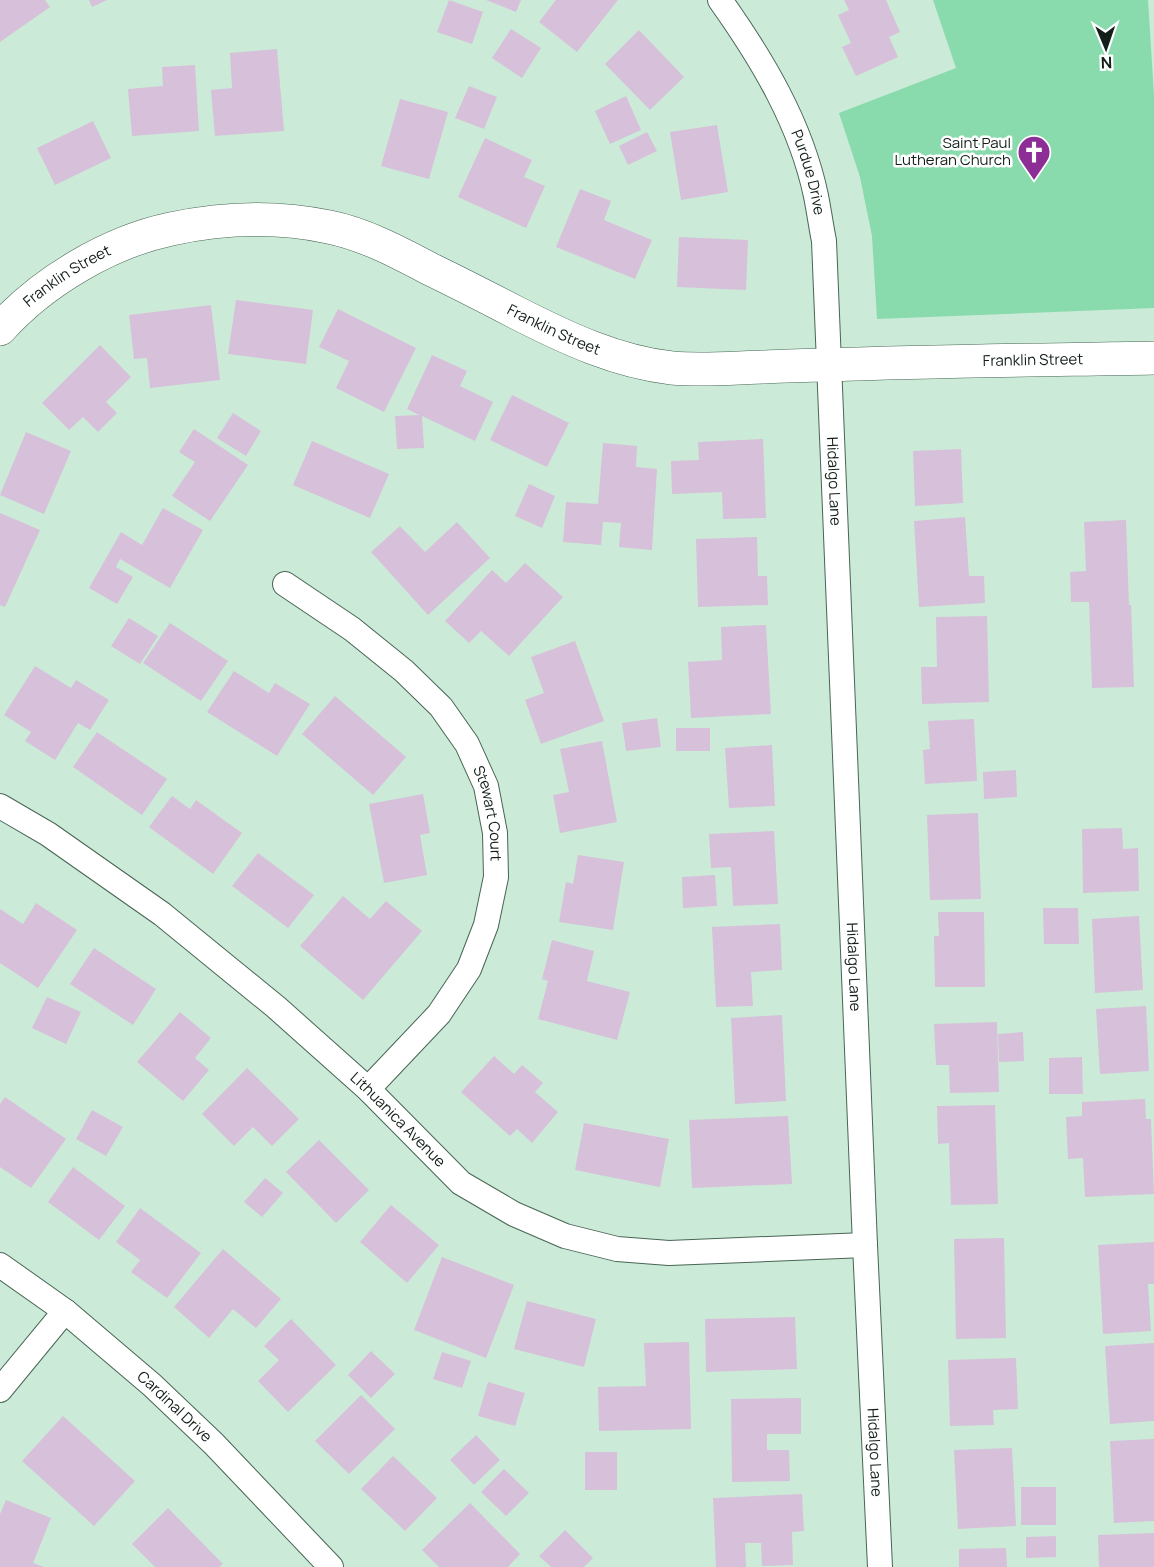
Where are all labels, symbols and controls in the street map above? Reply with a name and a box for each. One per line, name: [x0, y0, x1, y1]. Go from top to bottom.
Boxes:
north arrow: [1076, 18, 1136, 78]
text: N: [1100, 52, 1113, 74]
street label: Purdue Drive: [786, 126, 830, 217]
place label: Saint Paul Lutheran Church: [894, 132, 1011, 170]
church icon: Saint Paul Lutheran Church: [1016, 134, 1052, 181]
street label: Franklin Street: [18, 240, 114, 312]
street label: Franklin Street: [504, 299, 603, 360]
street label: Franklin Street: [983, 348, 1083, 371]
street label: Hidalgo Lane: [822, 436, 847, 526]
street label: Stewart Court: [468, 762, 507, 861]
street label: Hidalgo Lane: [842, 922, 866, 1012]
street label: Lithuanica Avenue: [346, 1067, 451, 1172]
street label: Cardinal Drive: [133, 1366, 217, 1447]
street label: Hidalgo Lane: [863, 1407, 888, 1498]

